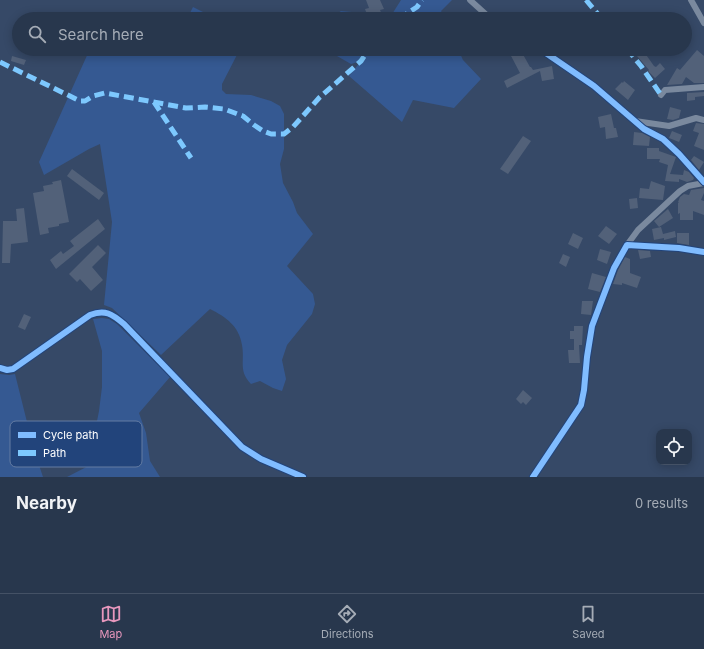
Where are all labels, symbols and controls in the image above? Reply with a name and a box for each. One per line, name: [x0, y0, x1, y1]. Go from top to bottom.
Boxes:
search box: [12, 12, 692, 56]
icon: search: [26, 23, 48, 45]
text: Search here: [58, 25, 144, 44]
legend: [10, 421, 142, 467]
text: Cycle path: [43, 428, 99, 442]
map controls: [656, 429, 692, 465]
button: locate: [656, 429, 692, 465]
text: Path: [43, 446, 66, 460]
text: Nearby: [16, 493, 77, 513]
text: 0 results: [635, 495, 688, 511]
tab: Map: [99, 603, 122, 641]
tab: Directions: [321, 603, 374, 641]
tab: Saved: [572, 603, 605, 641]

